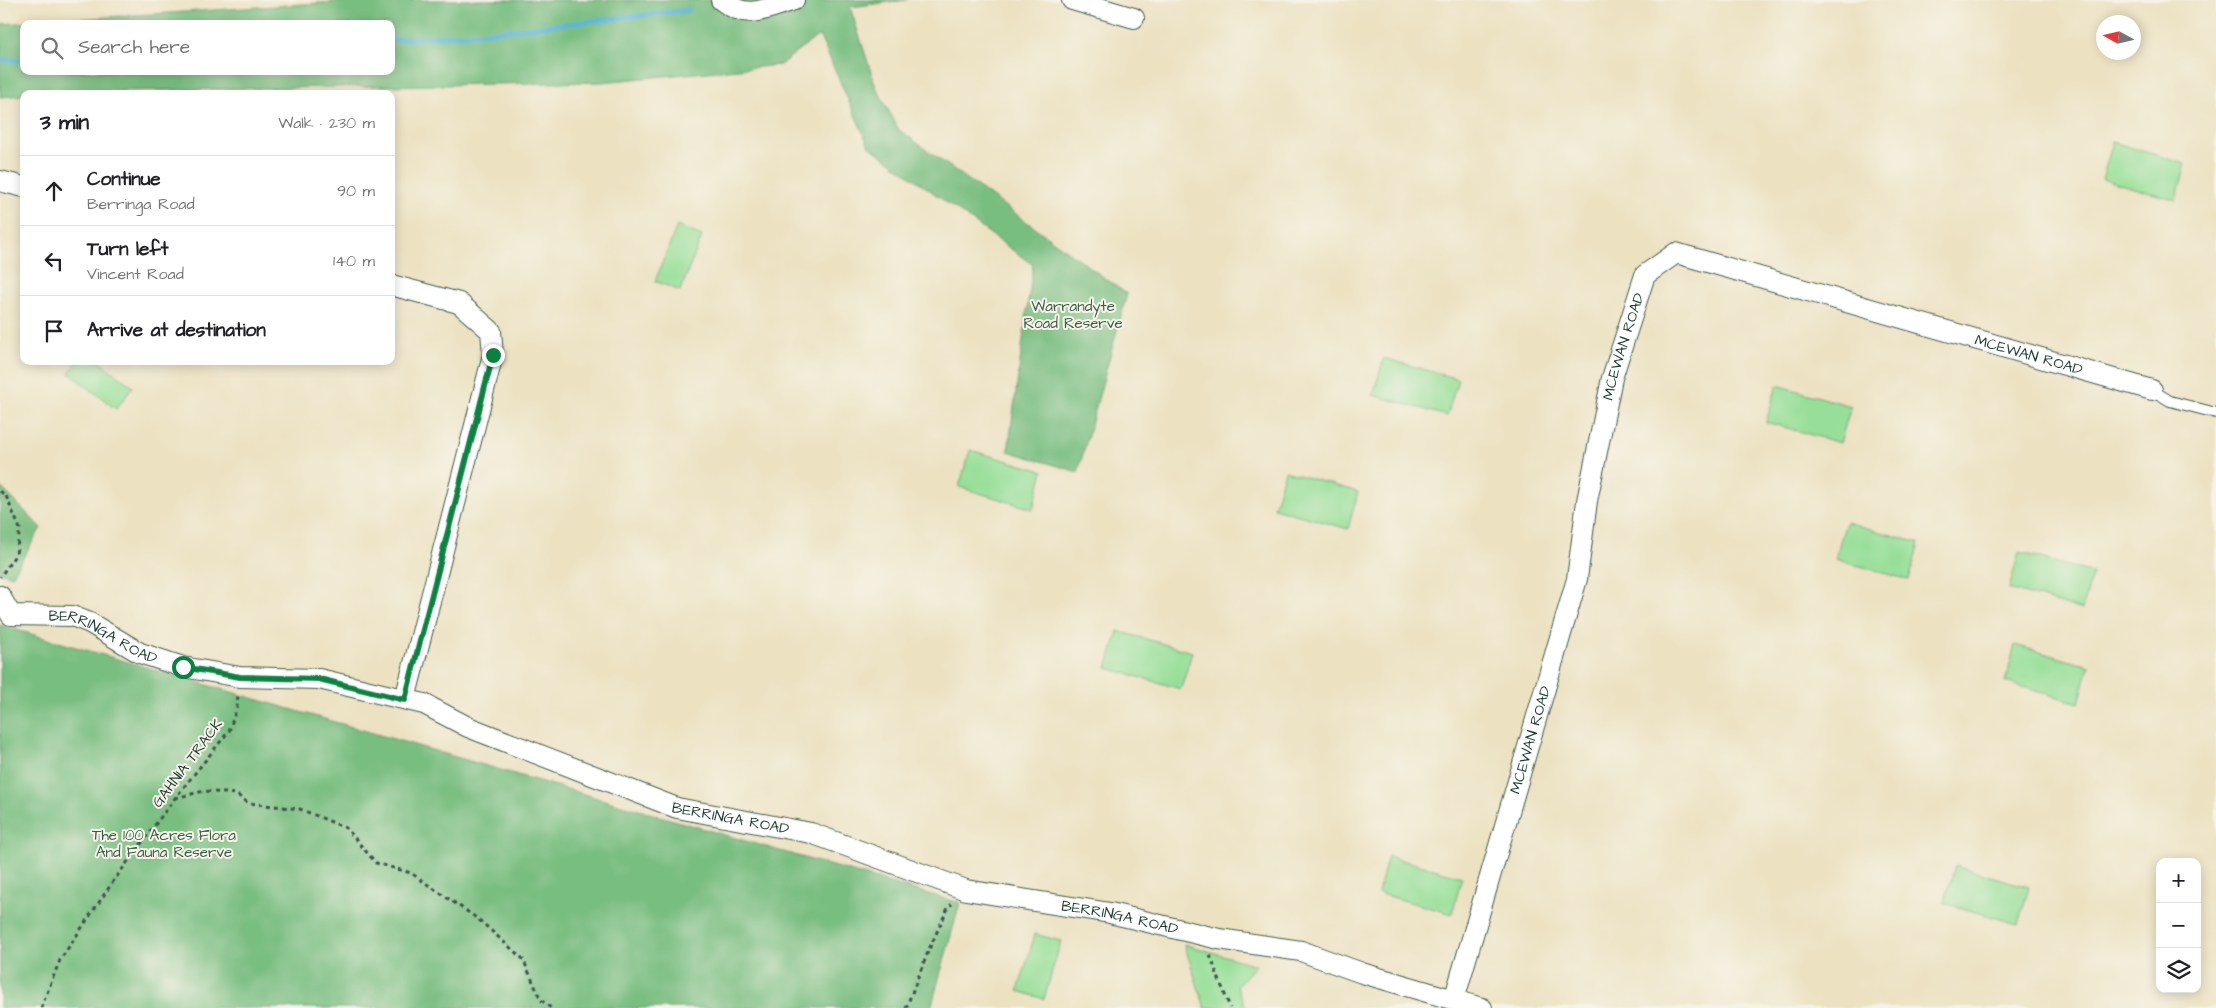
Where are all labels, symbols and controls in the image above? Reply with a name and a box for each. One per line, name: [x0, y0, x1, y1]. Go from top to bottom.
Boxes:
north arrow: [2096, 15, 2141, 60]
search box: [20, 20, 395, 75]
icon: search: [38, 34, 66, 62]
text: Search here: [78, 34, 190, 61]
text: 3 min: [40, 108, 89, 137]
text: Walk · 230 m: [278, 112, 375, 134]
text: Continue: [87, 166, 161, 193]
icon: ahead: [40, 177, 68, 205]
text: 90 m: [337, 180, 375, 202]
text: Berringa Road: [87, 193, 195, 215]
text: Turn left: [87, 236, 168, 263]
icon: left: [40, 247, 68, 275]
text: 140 m: [333, 250, 375, 272]
text: Vincent Road: [87, 263, 184, 285]
street label: MCEWAN ROAD: [1598, 290, 1650, 402]
park label: Warrandyte Road Reserve: [1023, 296, 1123, 334]
icon: arrive: [40, 317, 68, 345]
text: Arrive at destination: [87, 317, 266, 344]
street label: MCEWAN ROAD: [1972, 330, 2085, 381]
route end: [482, 344, 505, 367]
street label: BERRINGA ROAD: [48, 605, 160, 669]
route start: [172, 656, 195, 679]
street label: MCEWAN ROAD: [1505, 683, 1556, 796]
street label: GAHNIA TRACK: [147, 715, 228, 812]
street label: BERRINGA ROAD: [670, 797, 791, 840]
park label: The 100 Acres Flora And Fauna Reserve: [92, 825, 236, 863]
map controls: [2156, 858, 2201, 993]
button: +: [2156, 858, 2201, 903]
street label: BERRINGA ROAD: [1060, 895, 1180, 940]
button: −: [2156, 903, 2201, 948]
button: layers: [2156, 948, 2201, 993]

